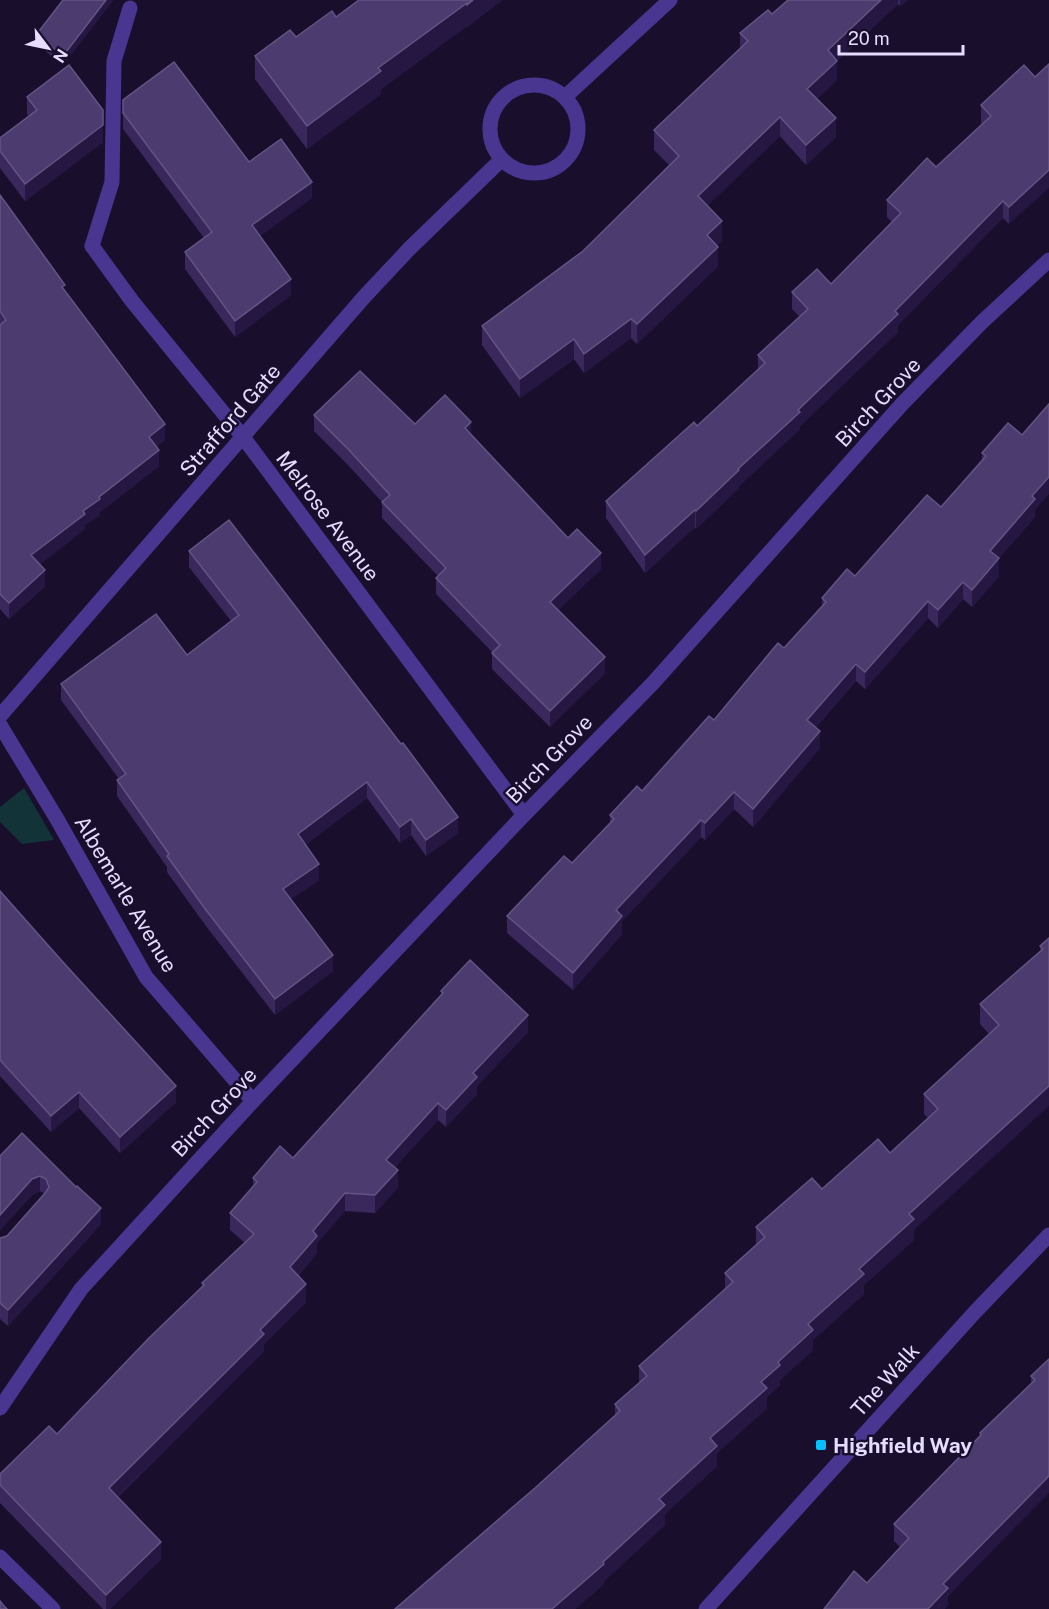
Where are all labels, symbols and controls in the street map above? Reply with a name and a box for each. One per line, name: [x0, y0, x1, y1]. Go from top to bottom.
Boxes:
north arrow: [18, 18, 78, 78]
scale bar: [839, 18, 964, 56]
text: 20 m: [848, 28, 890, 49]
text: N: [49, 45, 72, 66]
street label: Birch Grove: [830, 352, 926, 452]
street label: Strafford Gate: [174, 359, 286, 481]
street label: Melrose Avenue: [271, 446, 385, 586]
street label: Birch Grove: [501, 710, 597, 808]
street label: Albemarle Avenue: [69, 811, 183, 977]
street label: Birch Grove: [166, 1062, 262, 1162]
street label: The Walk: [846, 1338, 924, 1422]
place label: Highfield Way: [833, 1433, 972, 1458]
marker: Highfield Way: [814, 1438, 828, 1452]

